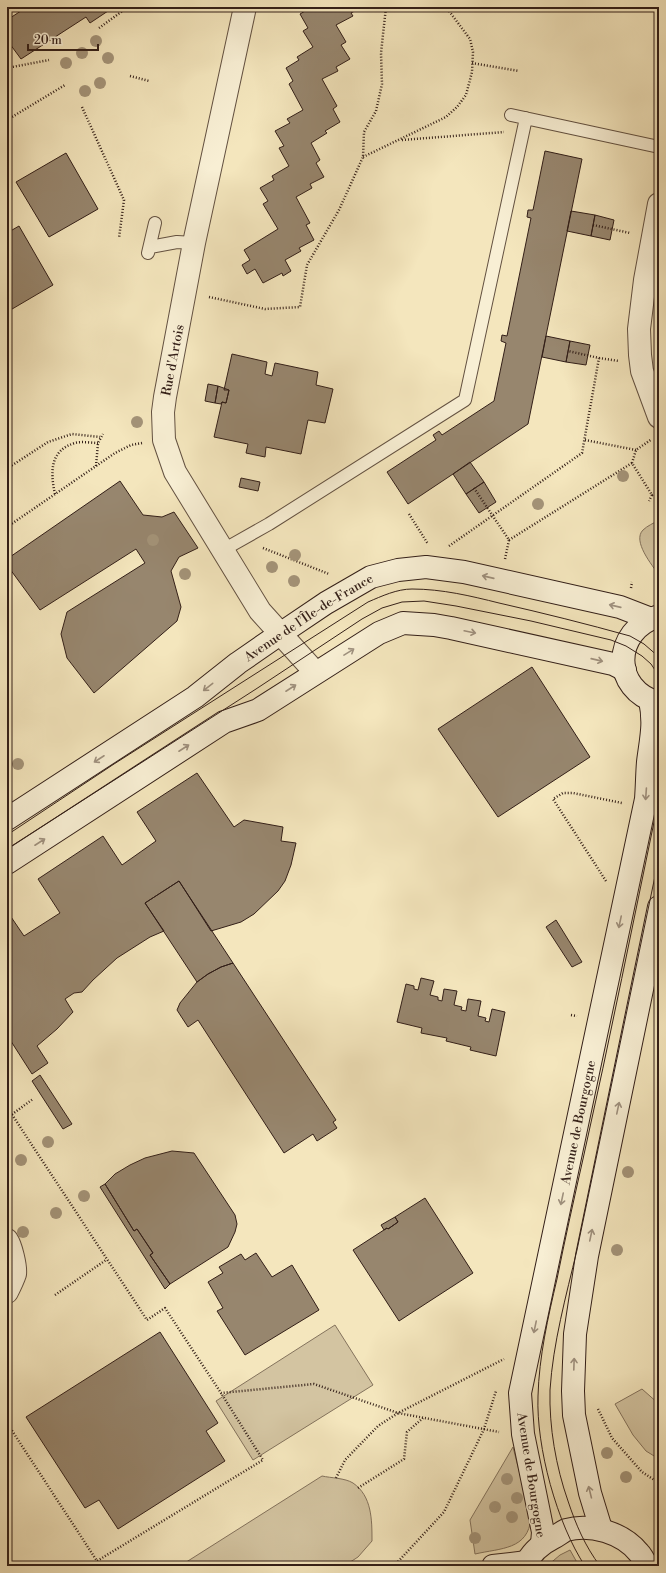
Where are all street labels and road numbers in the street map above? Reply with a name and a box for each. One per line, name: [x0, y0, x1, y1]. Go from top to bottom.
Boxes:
street label: Rue d'Artois: [158, 323, 188, 397]
street label: Avenue de l’Île-de-France: [240, 570, 377, 666]
street label: Avenue de Bourgogne: [557, 1058, 599, 1187]
street label: Avenue de Bourgogne: [513, 1410, 549, 1539]

